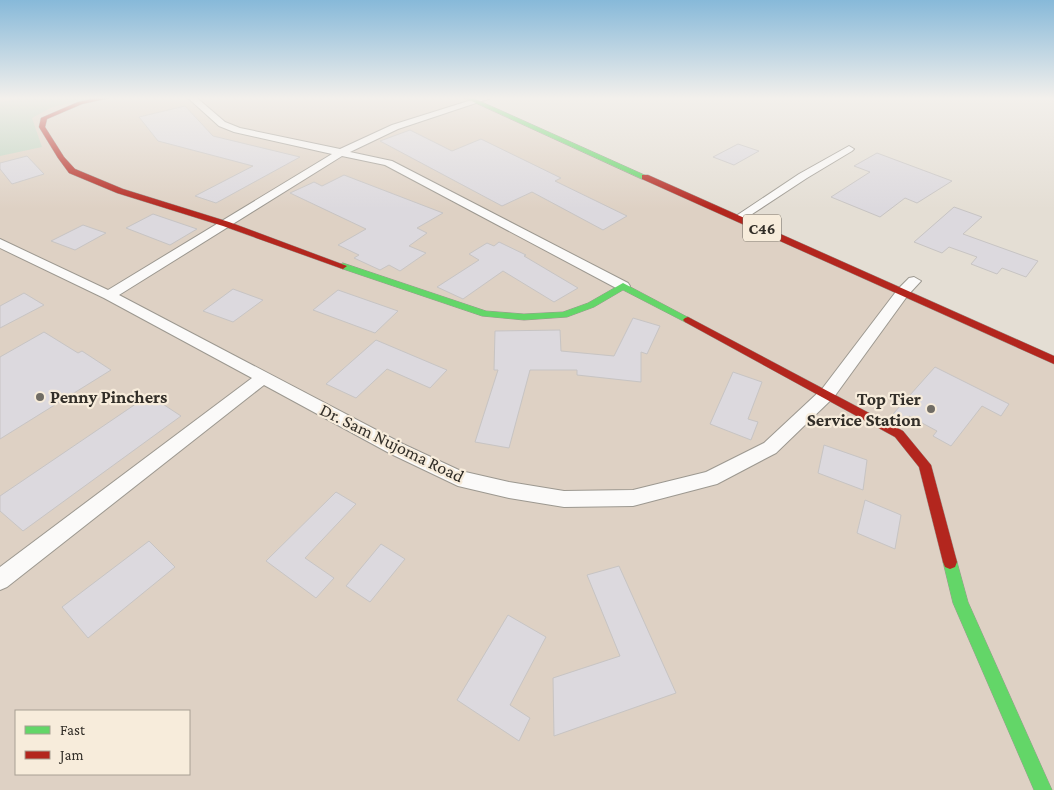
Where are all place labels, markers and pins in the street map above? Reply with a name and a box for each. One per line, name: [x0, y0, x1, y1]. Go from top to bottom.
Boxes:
place label: Penny Pinchers: [50, 387, 167, 407]
place label: Top Tier Service Station: [807, 389, 922, 430]
marker: Penny Pinchers: [34, 391, 46, 403]
marker: Top Tier Service Station: [925, 403, 937, 415]

